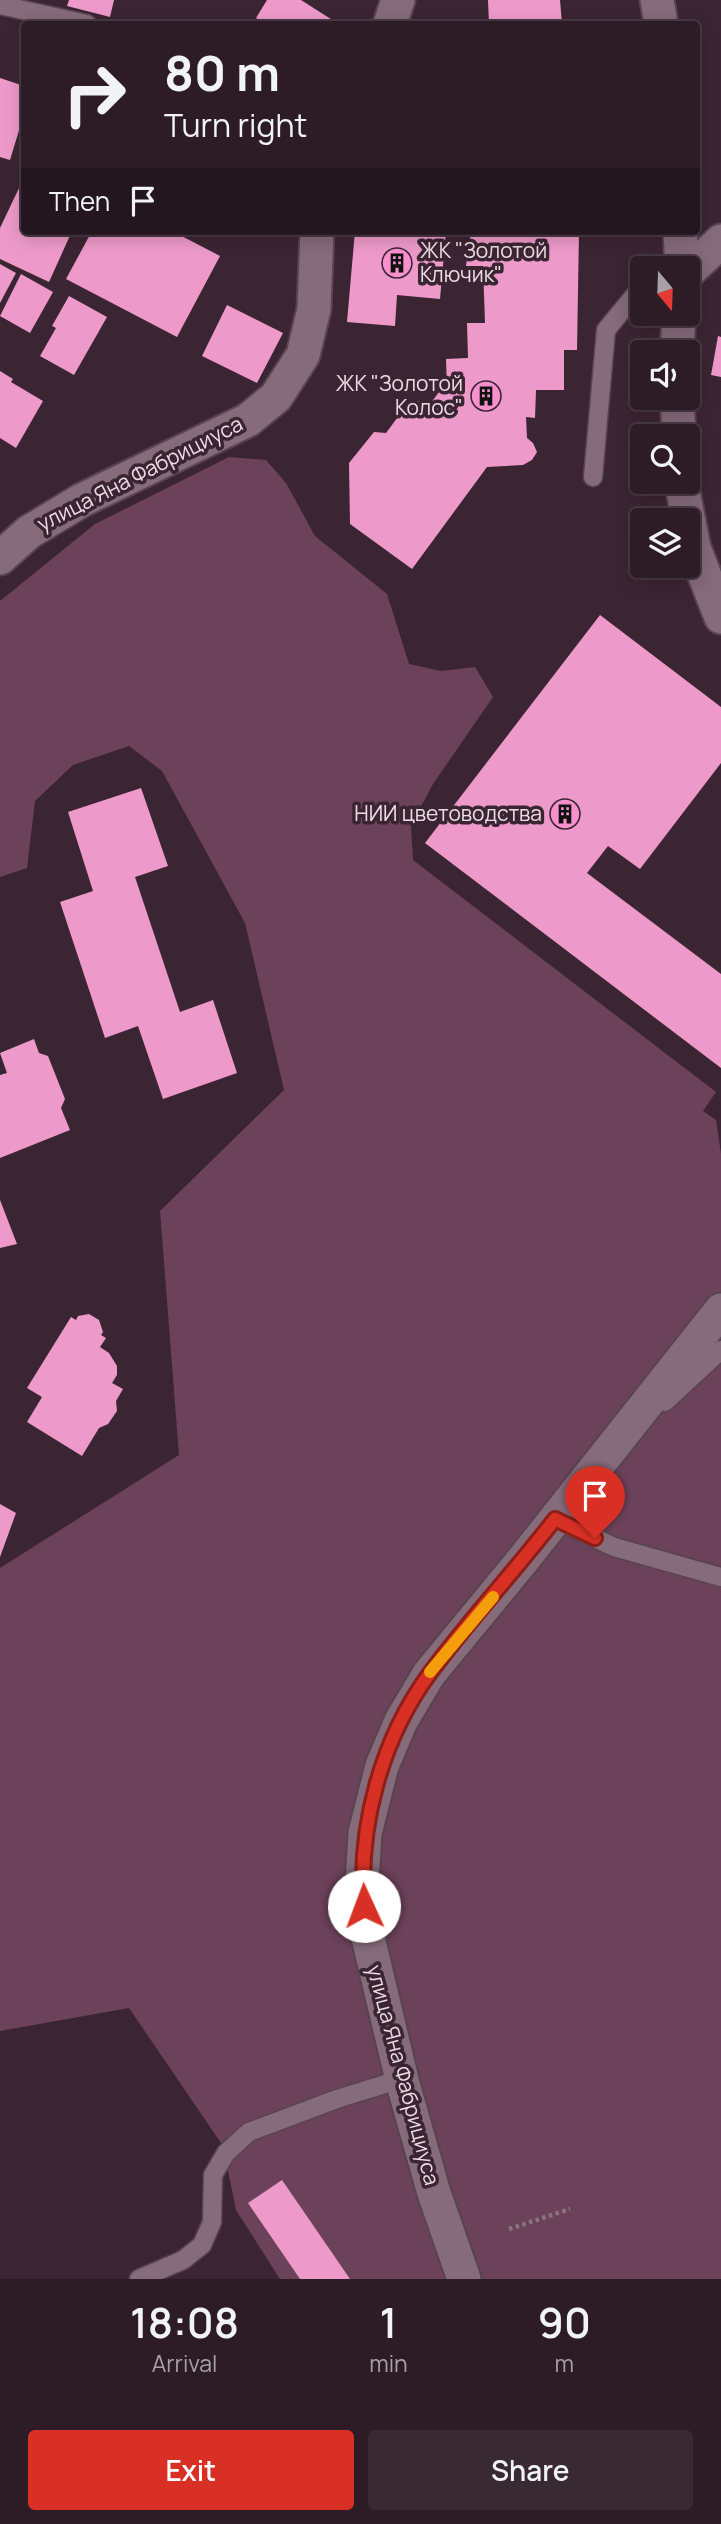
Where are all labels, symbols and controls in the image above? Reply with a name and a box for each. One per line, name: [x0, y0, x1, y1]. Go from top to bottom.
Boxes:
text: 80 m: [164, 39, 280, 106]
icon: right: [49, 49, 140, 140]
text: Turn right: [164, 103, 307, 147]
icon: arrive: [124, 182, 162, 220]
text: Then: [49, 183, 110, 219]
place label: ЖК "Золотой Ключик": [420, 236, 547, 288]
building icon: ЖК "Золотой Ключик": [380, 246, 414, 280]
north arrow: [630, 256, 700, 326]
map controls: [630, 256, 700, 578]
button: sound: [630, 340, 700, 410]
place label: ЖК "Золотой Колос": [336, 369, 463, 421]
building icon: ЖК "Золотой Колос": [469, 379, 503, 413]
street label: улица Яна Фабрициуса: [32, 409, 247, 537]
button: search: [630, 424, 700, 494]
button: layers: [630, 508, 700, 578]
building icon: НИИ цветоводства: [548, 797, 582, 831]
place label: НИИ цветоводства: [354, 799, 542, 827]
pin: [565, 1466, 625, 1538]
icon: arrive: [576, 1477, 614, 1515]
position arrow: [327, 1869, 401, 1943]
street label: улица Яна Фабрициуса: [361, 1961, 447, 2188]
text: 18:08: [130, 2293, 239, 2351]
text: 1: [380, 2293, 397, 2351]
text: 90: [538, 2293, 591, 2351]
text: Arrival: [152, 2347, 217, 2379]
text: min: [369, 2347, 408, 2379]
text: m: [555, 2347, 574, 2379]
button: Exit: [28, 2430, 354, 2510]
button: Share: [368, 2430, 693, 2510]

